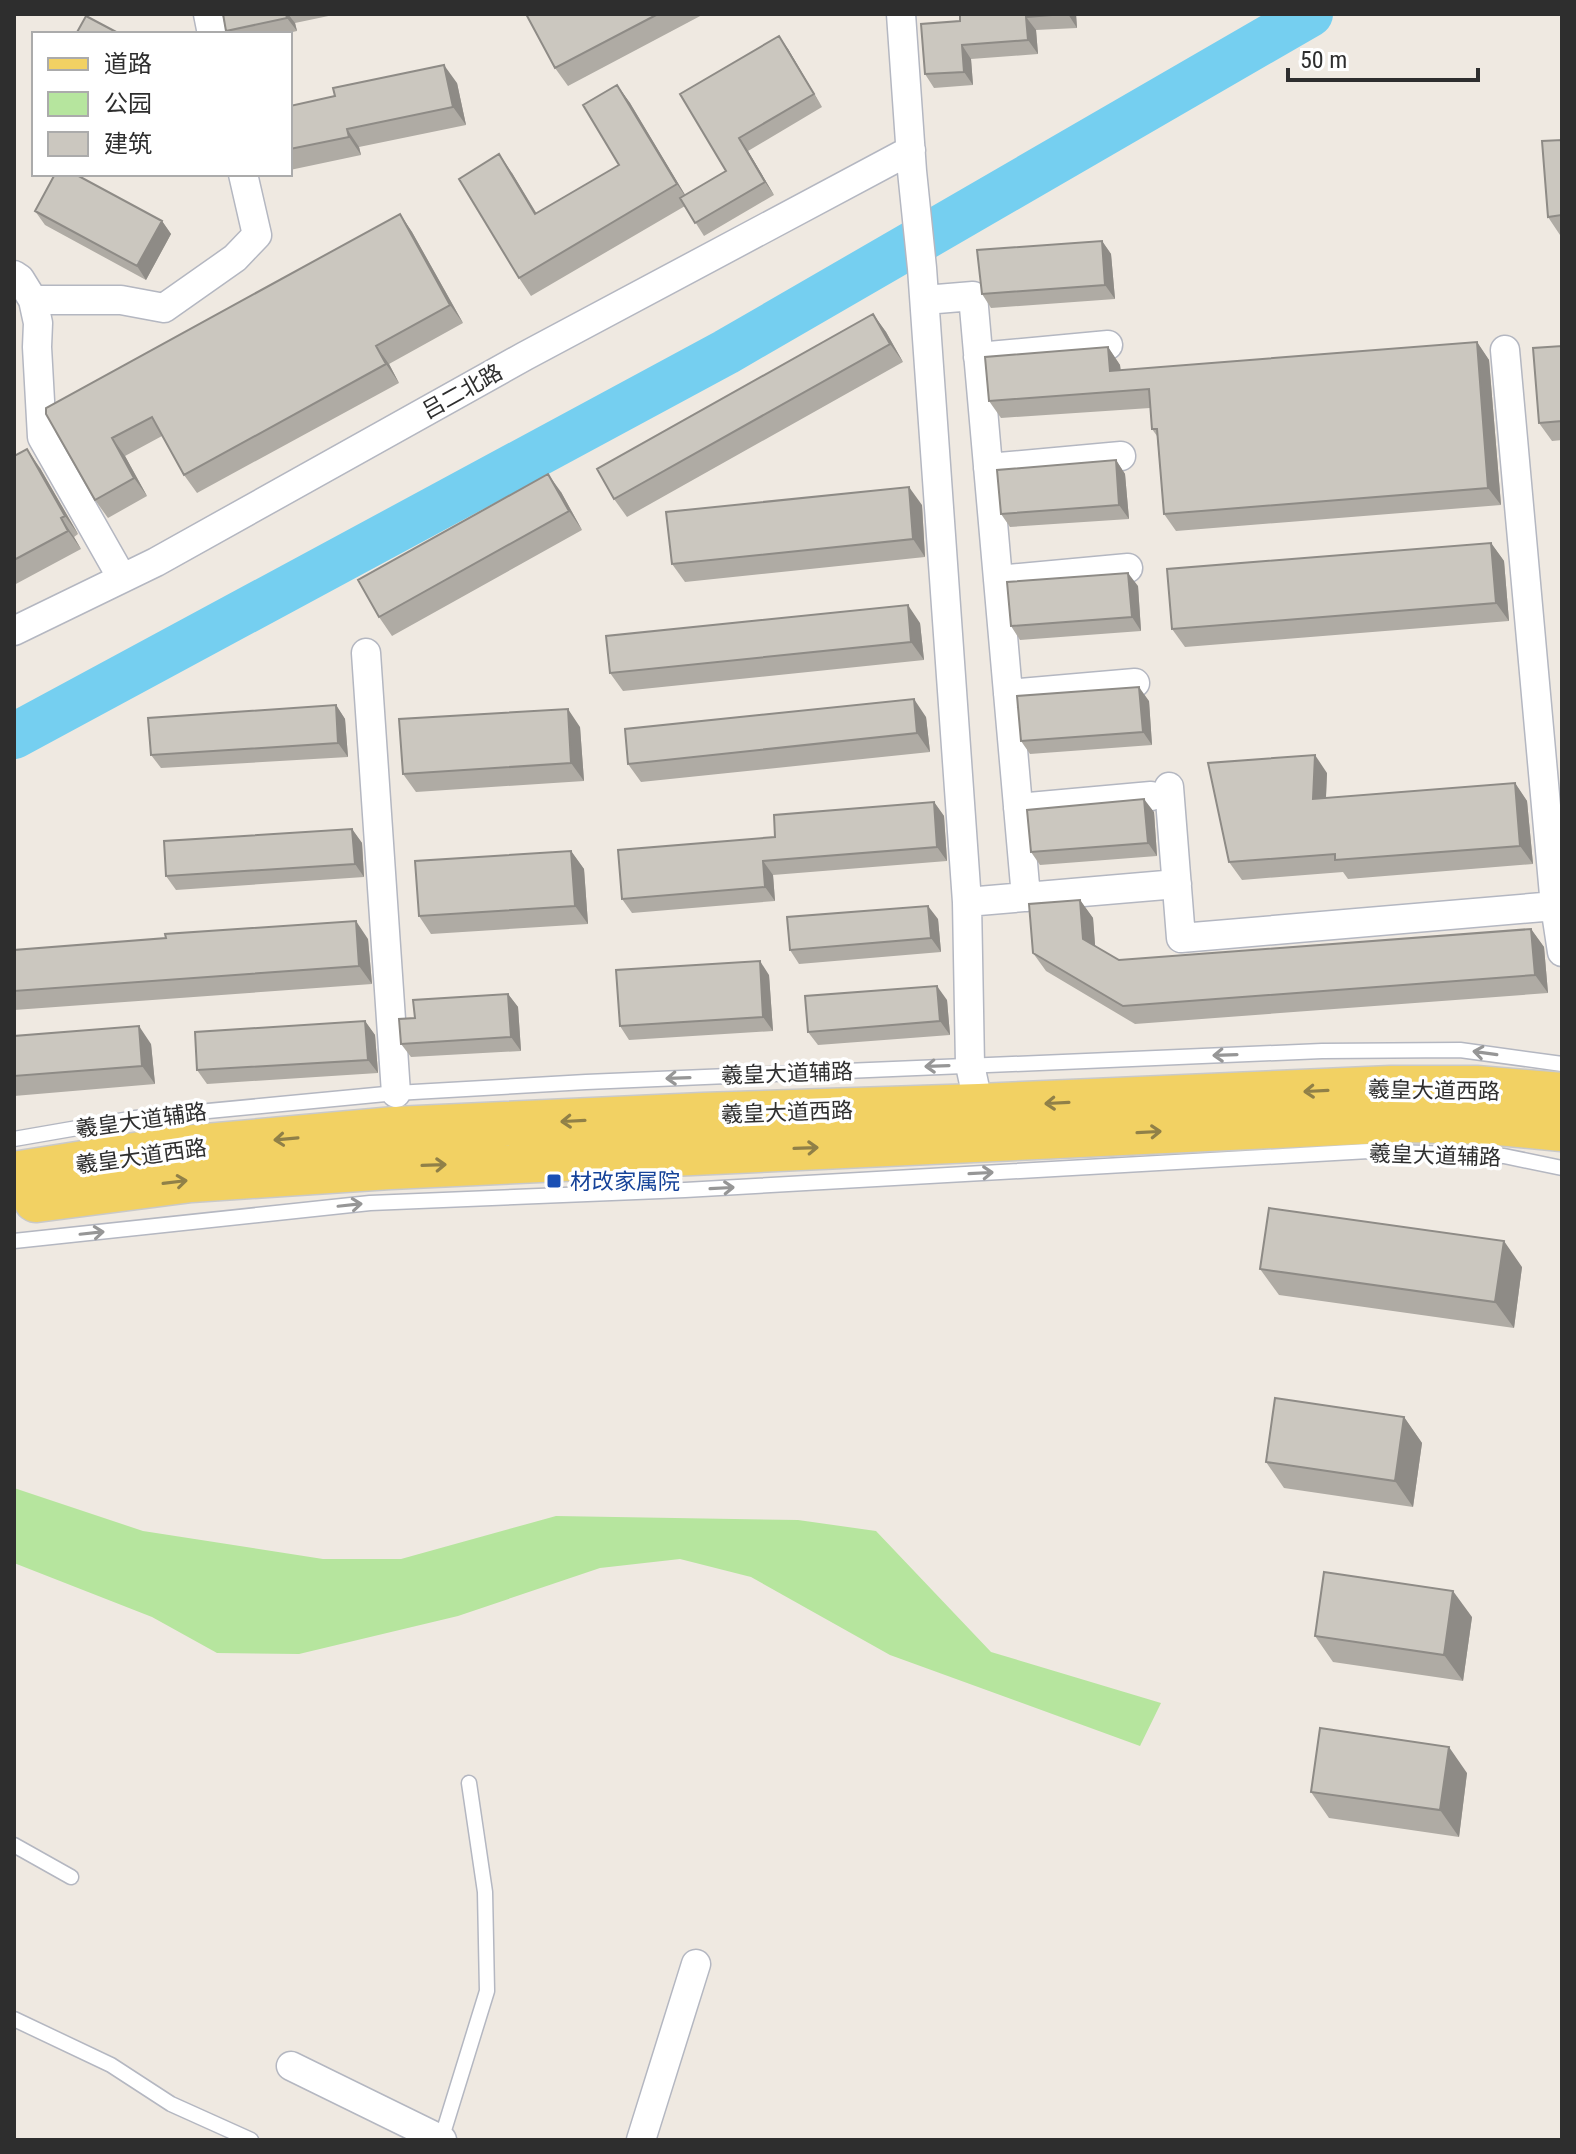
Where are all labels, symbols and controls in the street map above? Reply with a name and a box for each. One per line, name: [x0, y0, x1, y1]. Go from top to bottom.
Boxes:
legend: [32, 32, 292, 176]
scale bar: [1288, 32, 1478, 82]
text: 50 m: [1300, 46, 1347, 74]
text: 道路: [104, 50, 152, 78]
text: 公园: [104, 90, 152, 118]
text: 建筑: [104, 130, 152, 158]
street label: 吕二北路: [418, 359, 507, 424]
one-way arrow: [1473, 1045, 1498, 1060]
one-way arrow: [1212, 1047, 1239, 1062]
street label: 羲皇大道辅路: [721, 1059, 853, 1088]
one-way arrow: [924, 1059, 951, 1074]
one-way arrow: [665, 1070, 692, 1085]
street label: 羲皇大道西路: [1368, 1077, 1500, 1104]
one-way arrow: [1303, 1084, 1330, 1099]
one-way arrow: [1044, 1095, 1071, 1110]
street label: 羲皇大道西路: [721, 1098, 853, 1127]
street label: 羲皇大道辅路: [74, 1099, 208, 1142]
one-way arrow: [560, 1114, 587, 1129]
one-way arrow: [1135, 1125, 1162, 1140]
one-way arrow: [273, 1132, 300, 1147]
street label: 羲皇大道西路: [74, 1135, 208, 1178]
one-way arrow: [792, 1141, 819, 1156]
street label: 羲皇大道辅路: [1369, 1141, 1501, 1170]
one-way arrow: [420, 1157, 447, 1172]
one-way arrow: [967, 1165, 994, 1180]
place label: 材改家属院: [570, 1169, 680, 1194]
marker: 材改家属院: [545, 1172, 563, 1190]
one-way arrow: [161, 1174, 187, 1189]
one-way arrow: [708, 1180, 735, 1195]
one-way arrow: [336, 1197, 363, 1212]
one-way arrow: [78, 1225, 104, 1240]

